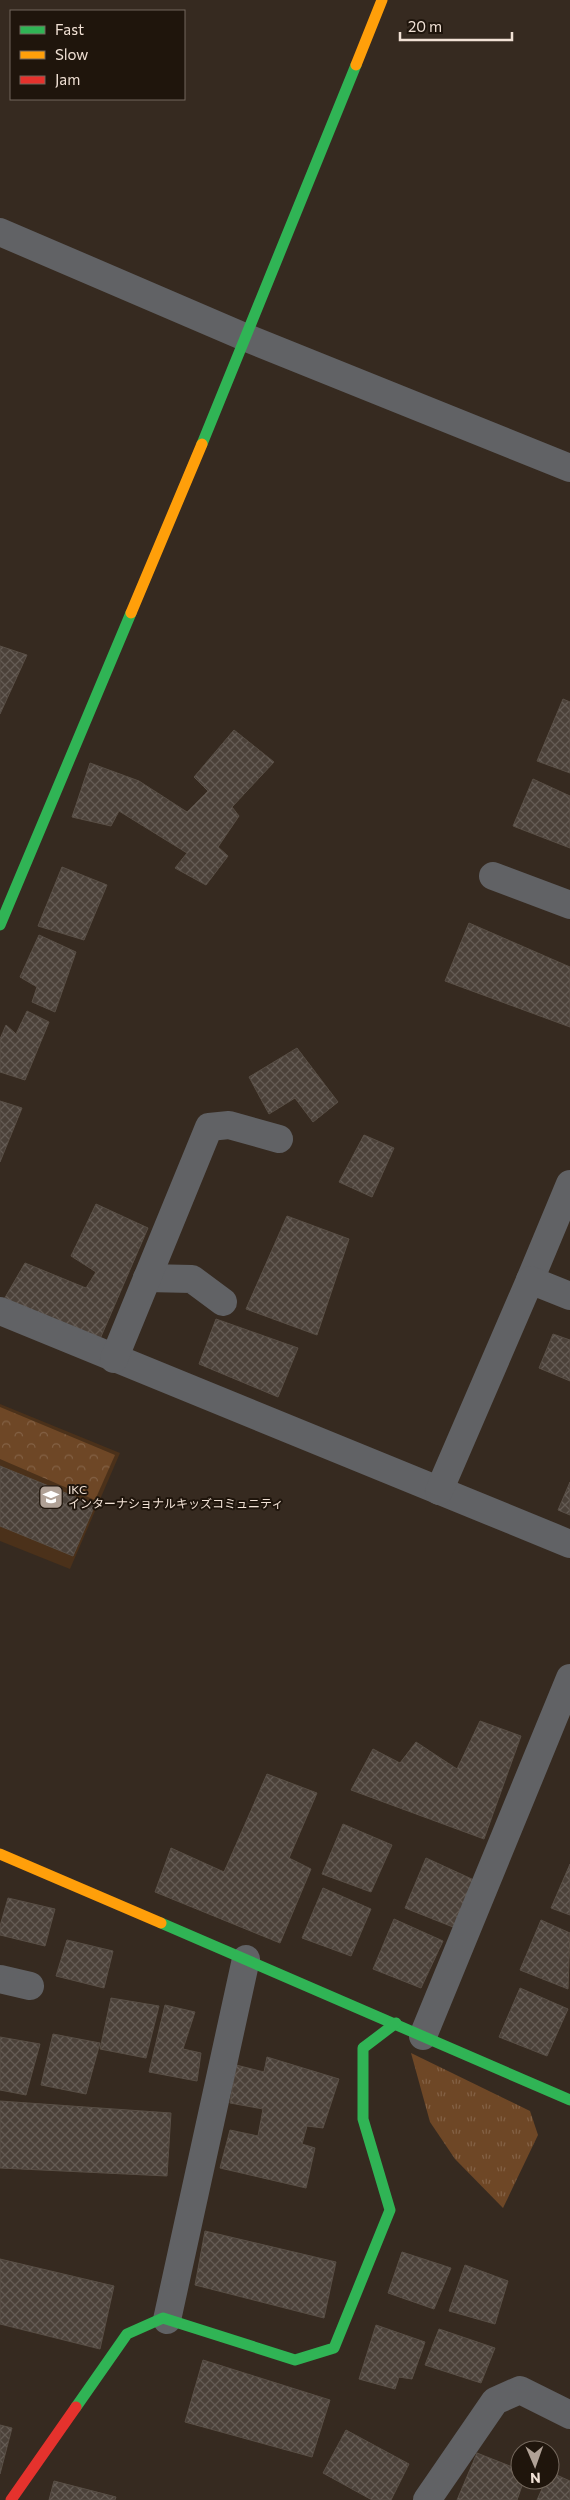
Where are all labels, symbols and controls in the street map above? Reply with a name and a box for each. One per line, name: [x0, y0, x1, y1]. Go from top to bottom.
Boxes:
legend: [10, 10, 185, 100]
scale bar: [400, 10, 512, 42]
text: 20 m: [408, 17, 442, 35]
text: Fast: [55, 20, 84, 38]
text: Slow: [55, 45, 88, 63]
text: Jam: [55, 70, 80, 88]
place label: IKC インターナショナルキッズコミュニティ: [68, 1482, 283, 1510]
school or university icon: IKC インターナショナルキッズコミュニティ: [38, 1484, 64, 1510]
north arrow: [510, 2440, 560, 2490]
text: N: [530, 2470, 541, 2487]

